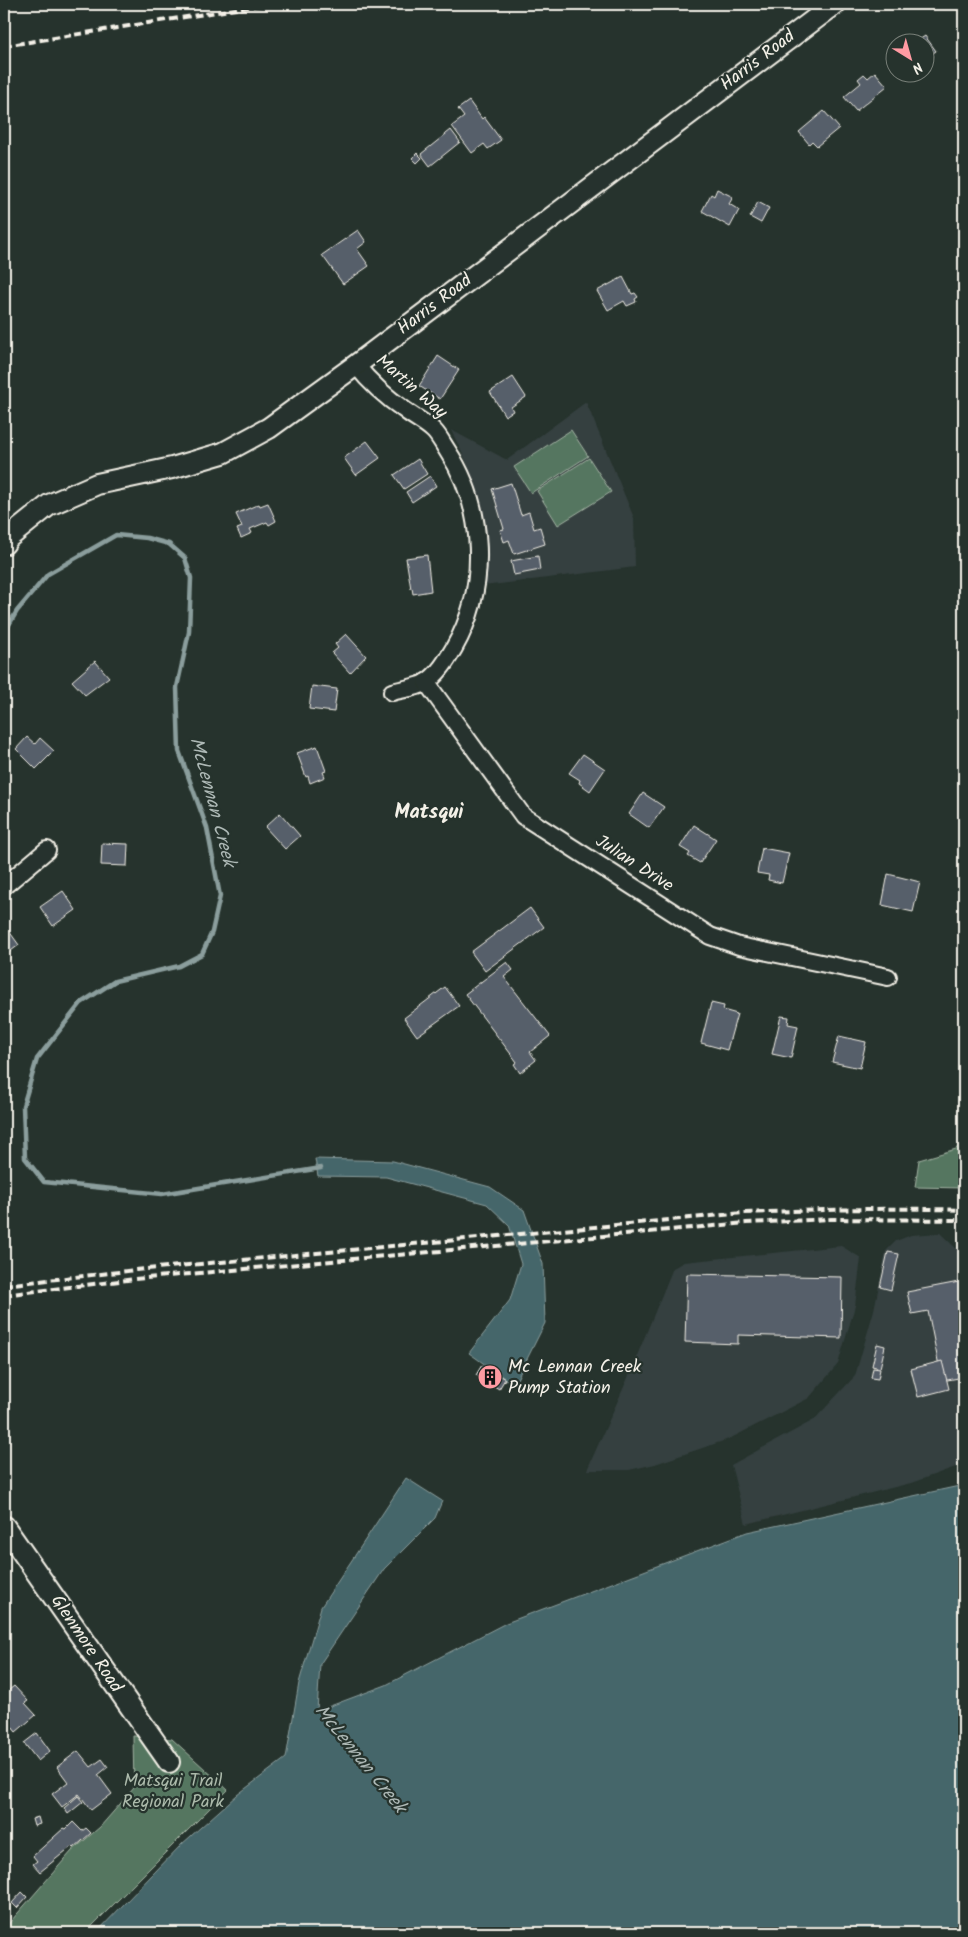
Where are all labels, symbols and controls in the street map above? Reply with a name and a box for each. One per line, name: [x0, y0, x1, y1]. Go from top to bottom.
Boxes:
street label: Harris Road: [714, 22, 803, 99]
north arrow: [886, 32, 936, 82]
text: N: [907, 56, 927, 79]
street label: Harris Road: [391, 266, 480, 343]
street label: Martin Way: [368, 347, 454, 427]
water label: McLennan Creek: [180, 734, 244, 873]
district label: Matsqui: [395, 797, 464, 829]
street label: Julian Drive: [589, 828, 679, 900]
place label: Mc Lennan Creek Pump Station: [508, 1353, 642, 1403]
building icon: Mc Lennan Creek Pump Station: [477, 1364, 503, 1390]
street label: Glenmore Road: [42, 1589, 130, 1700]
water label: McLennan Creek: [307, 1698, 415, 1823]
park label: Matsqui Trail Regional Park: [122, 1767, 224, 1817]

